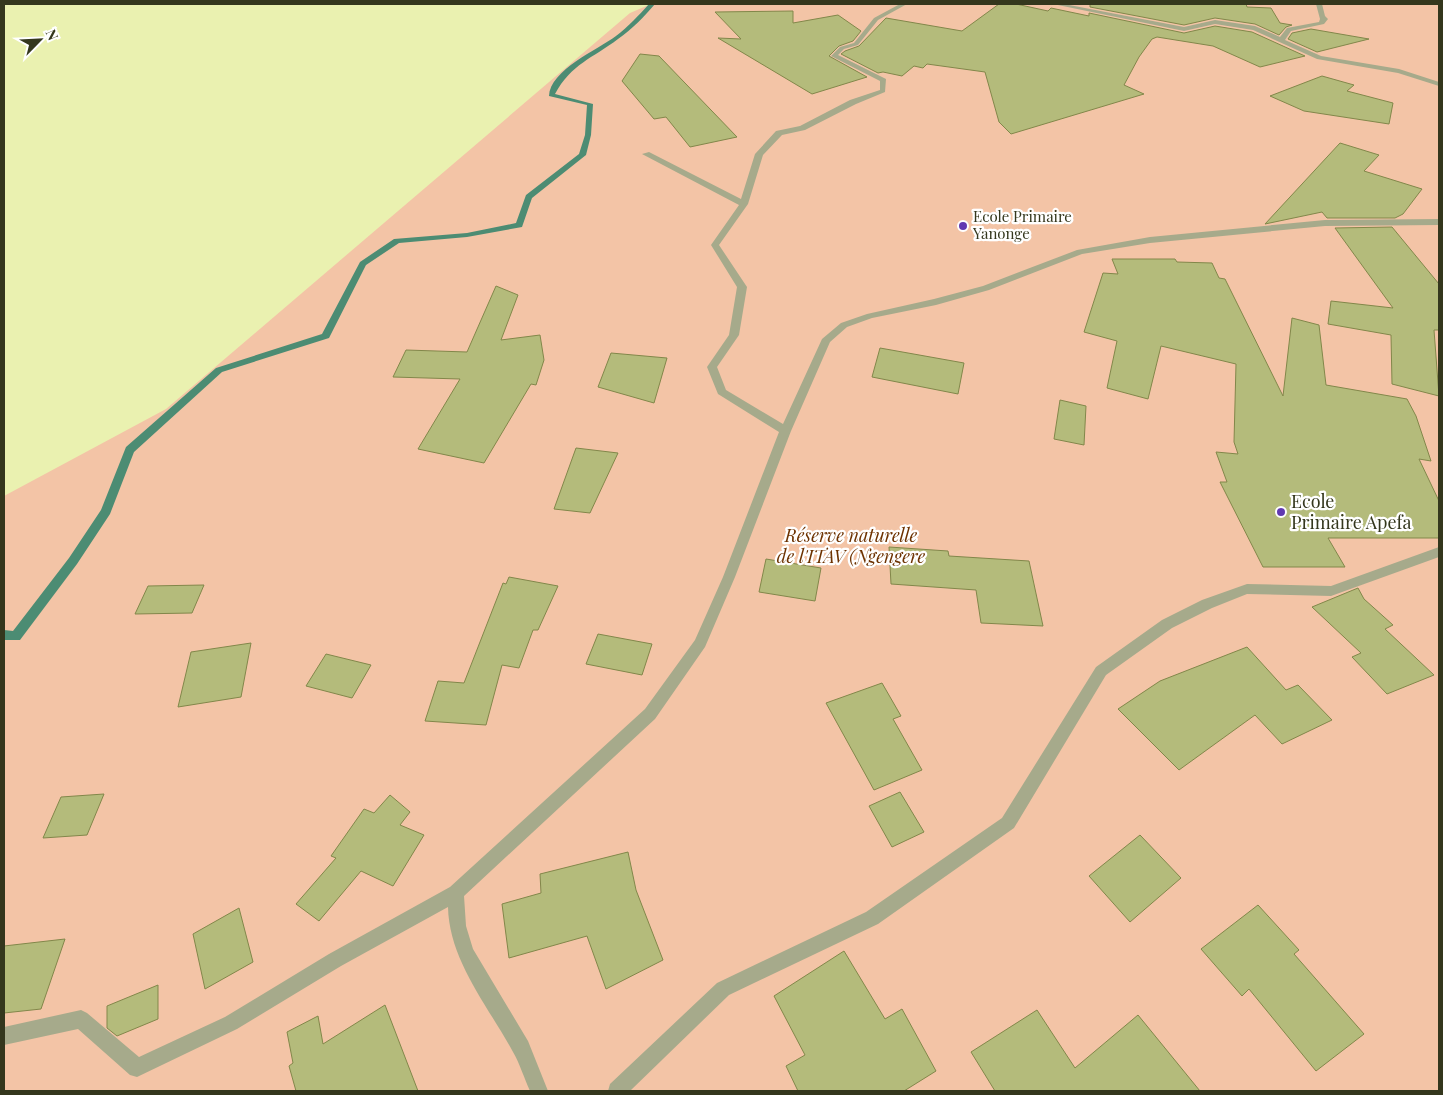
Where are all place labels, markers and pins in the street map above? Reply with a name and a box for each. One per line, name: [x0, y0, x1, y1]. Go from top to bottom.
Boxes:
place label: Ecole Primaire Yanonge: [972, 206, 1072, 243]
marker: Ecole Primaire Yanonge: [957, 220, 969, 232]
place label: Ecole Primaire Apefa: [1291, 489, 1412, 534]
marker: Ecole Primaire Apefa: [1275, 506, 1287, 518]

